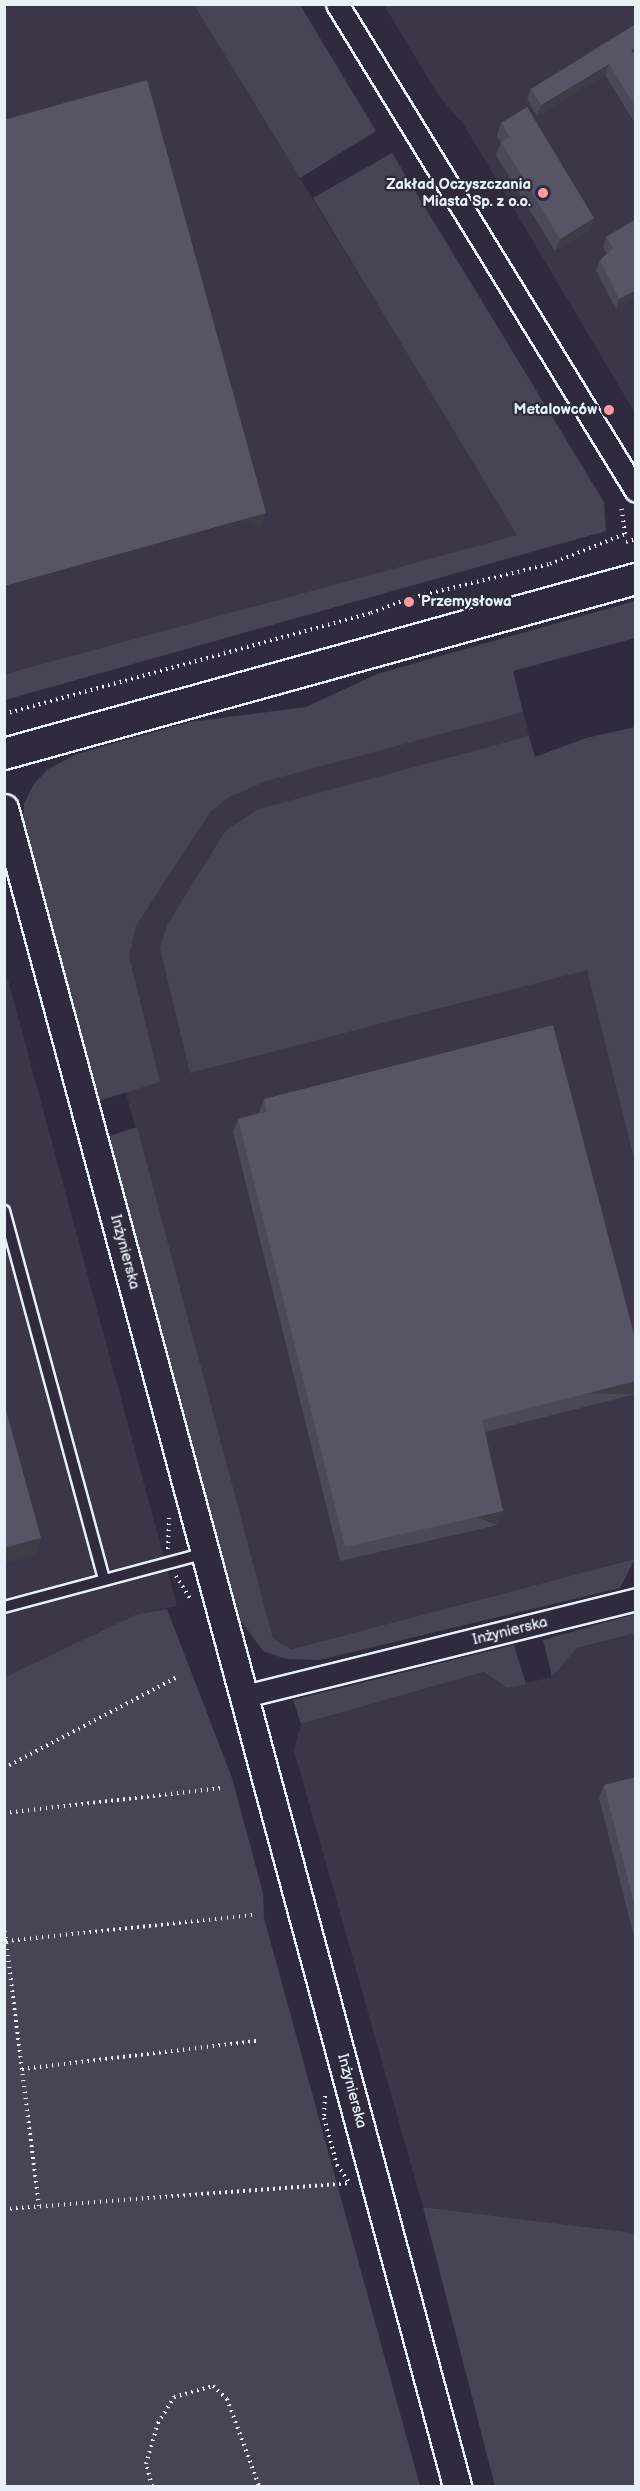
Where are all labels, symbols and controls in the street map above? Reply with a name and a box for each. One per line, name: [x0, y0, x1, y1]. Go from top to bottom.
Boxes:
place label: Zakład Oczyszczania Miasta Sp. z o.o.: [386, 175, 531, 210]
marker: Zakład Oczyszczania Miasta Sp. z o.o.: [536, 186, 550, 200]
place label: Metalowców: [513, 401, 597, 419]
marker: Metalowców: [602, 403, 616, 417]
place label: Przemysłowa: [421, 593, 512, 611]
marker: Przemysłowa: [402, 595, 416, 609]
street label: Inżynierska: [106, 1213, 144, 1291]
street label: Inżynierska: [471, 1613, 549, 1649]
street label: Inżynierska: [333, 2052, 371, 2130]

